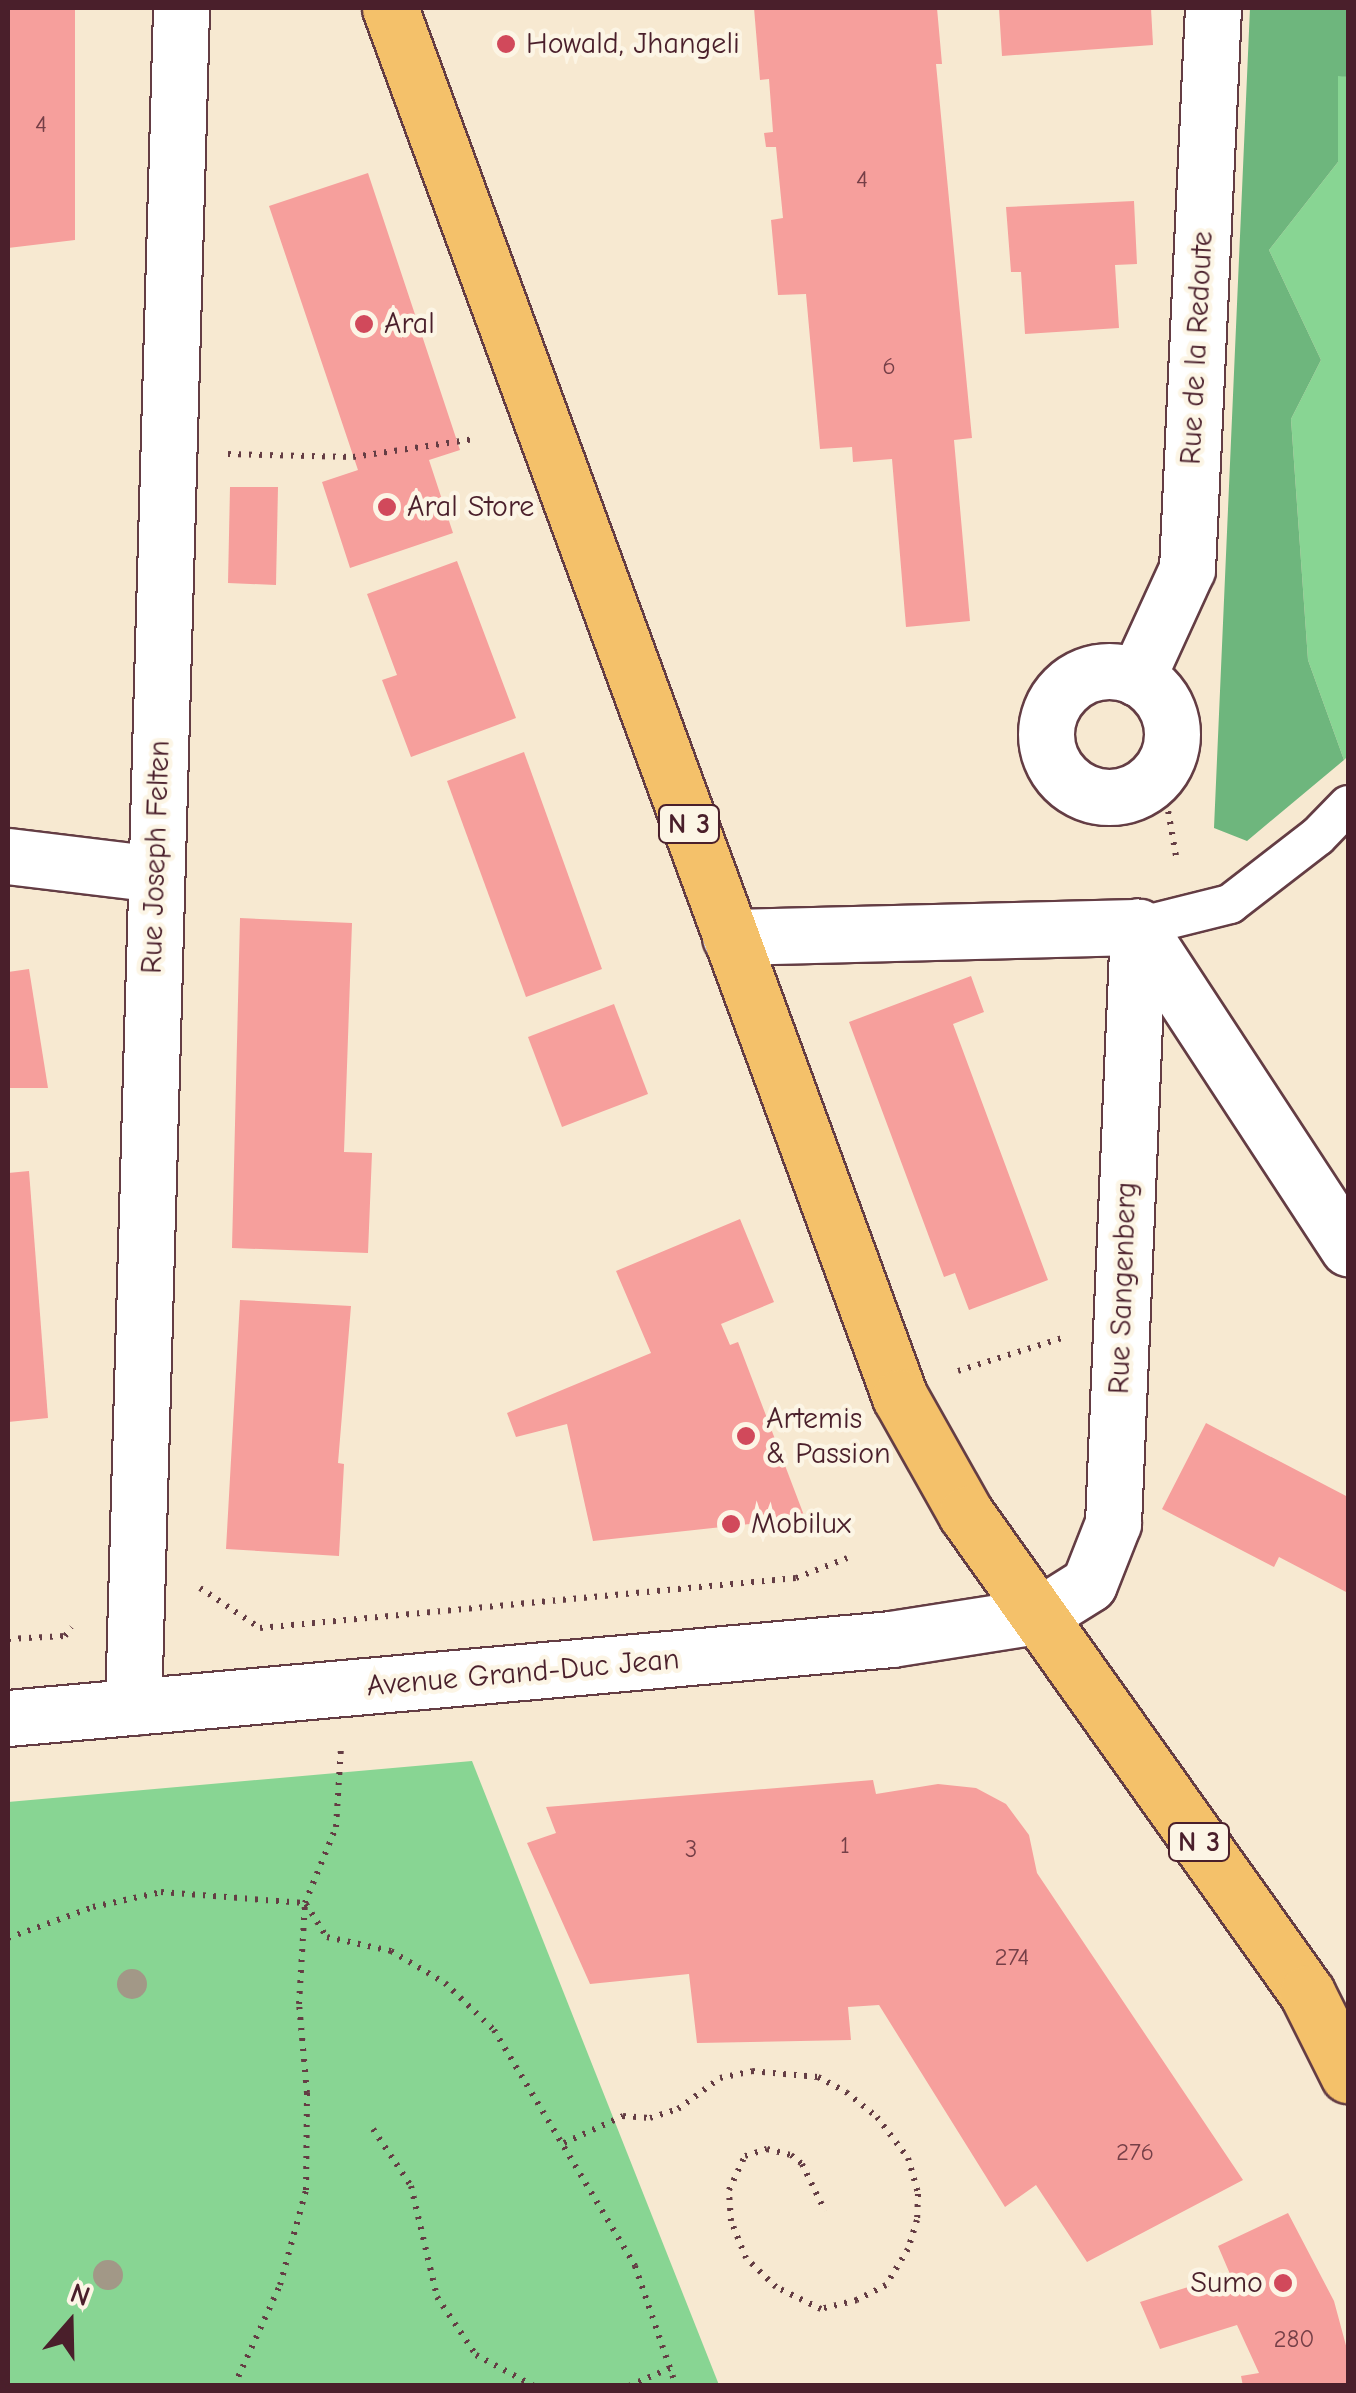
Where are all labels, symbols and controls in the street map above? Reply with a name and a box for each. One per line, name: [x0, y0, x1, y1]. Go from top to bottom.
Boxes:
place label: Howald, Jhangeli: [526, 26, 740, 62]
marker: Howald, Jhangeli: [495, 33, 517, 55]
house number: 4: [35, 109, 47, 139]
house number: 4: [856, 164, 868, 194]
street label: Rue de la Redoute: [1173, 230, 1221, 466]
place label: Aral: [384, 306, 435, 342]
marker: Aral: [353, 313, 375, 335]
house number: 6: [882, 351, 896, 381]
place label: Aral Store: [407, 489, 534, 525]
marker: Aral Store: [376, 496, 398, 518]
street label: Rue Joseph Felten: [134, 740, 178, 974]
road number: N 3: [656, 801, 722, 847]
street label: Rue Sangenberg: [1101, 1181, 1145, 1395]
place label: Artemis & Passion: [766, 1401, 891, 1472]
marker: Artemis & Passion: [735, 1425, 757, 1447]
place label: Mobilux: [751, 1506, 851, 1542]
marker: Mobilux: [720, 1513, 742, 1535]
street label: Avenue Grand-Duc Jean: [365, 1641, 681, 1705]
road number: N 3: [1166, 1819, 1232, 1865]
house number: 1: [840, 1830, 850, 1860]
house number: 3: [685, 1834, 697, 1864]
house number: 274: [995, 1942, 1029, 1972]
house number: 276: [1116, 2137, 1154, 2167]
place label: Sumo: [1190, 2265, 1263, 2301]
marker: Sumo: [1272, 2272, 1294, 2294]
north arrow: [20, 2273, 120, 2373]
text: N: [66, 2277, 94, 2313]
house number: 280: [1273, 2324, 1315, 2354]

